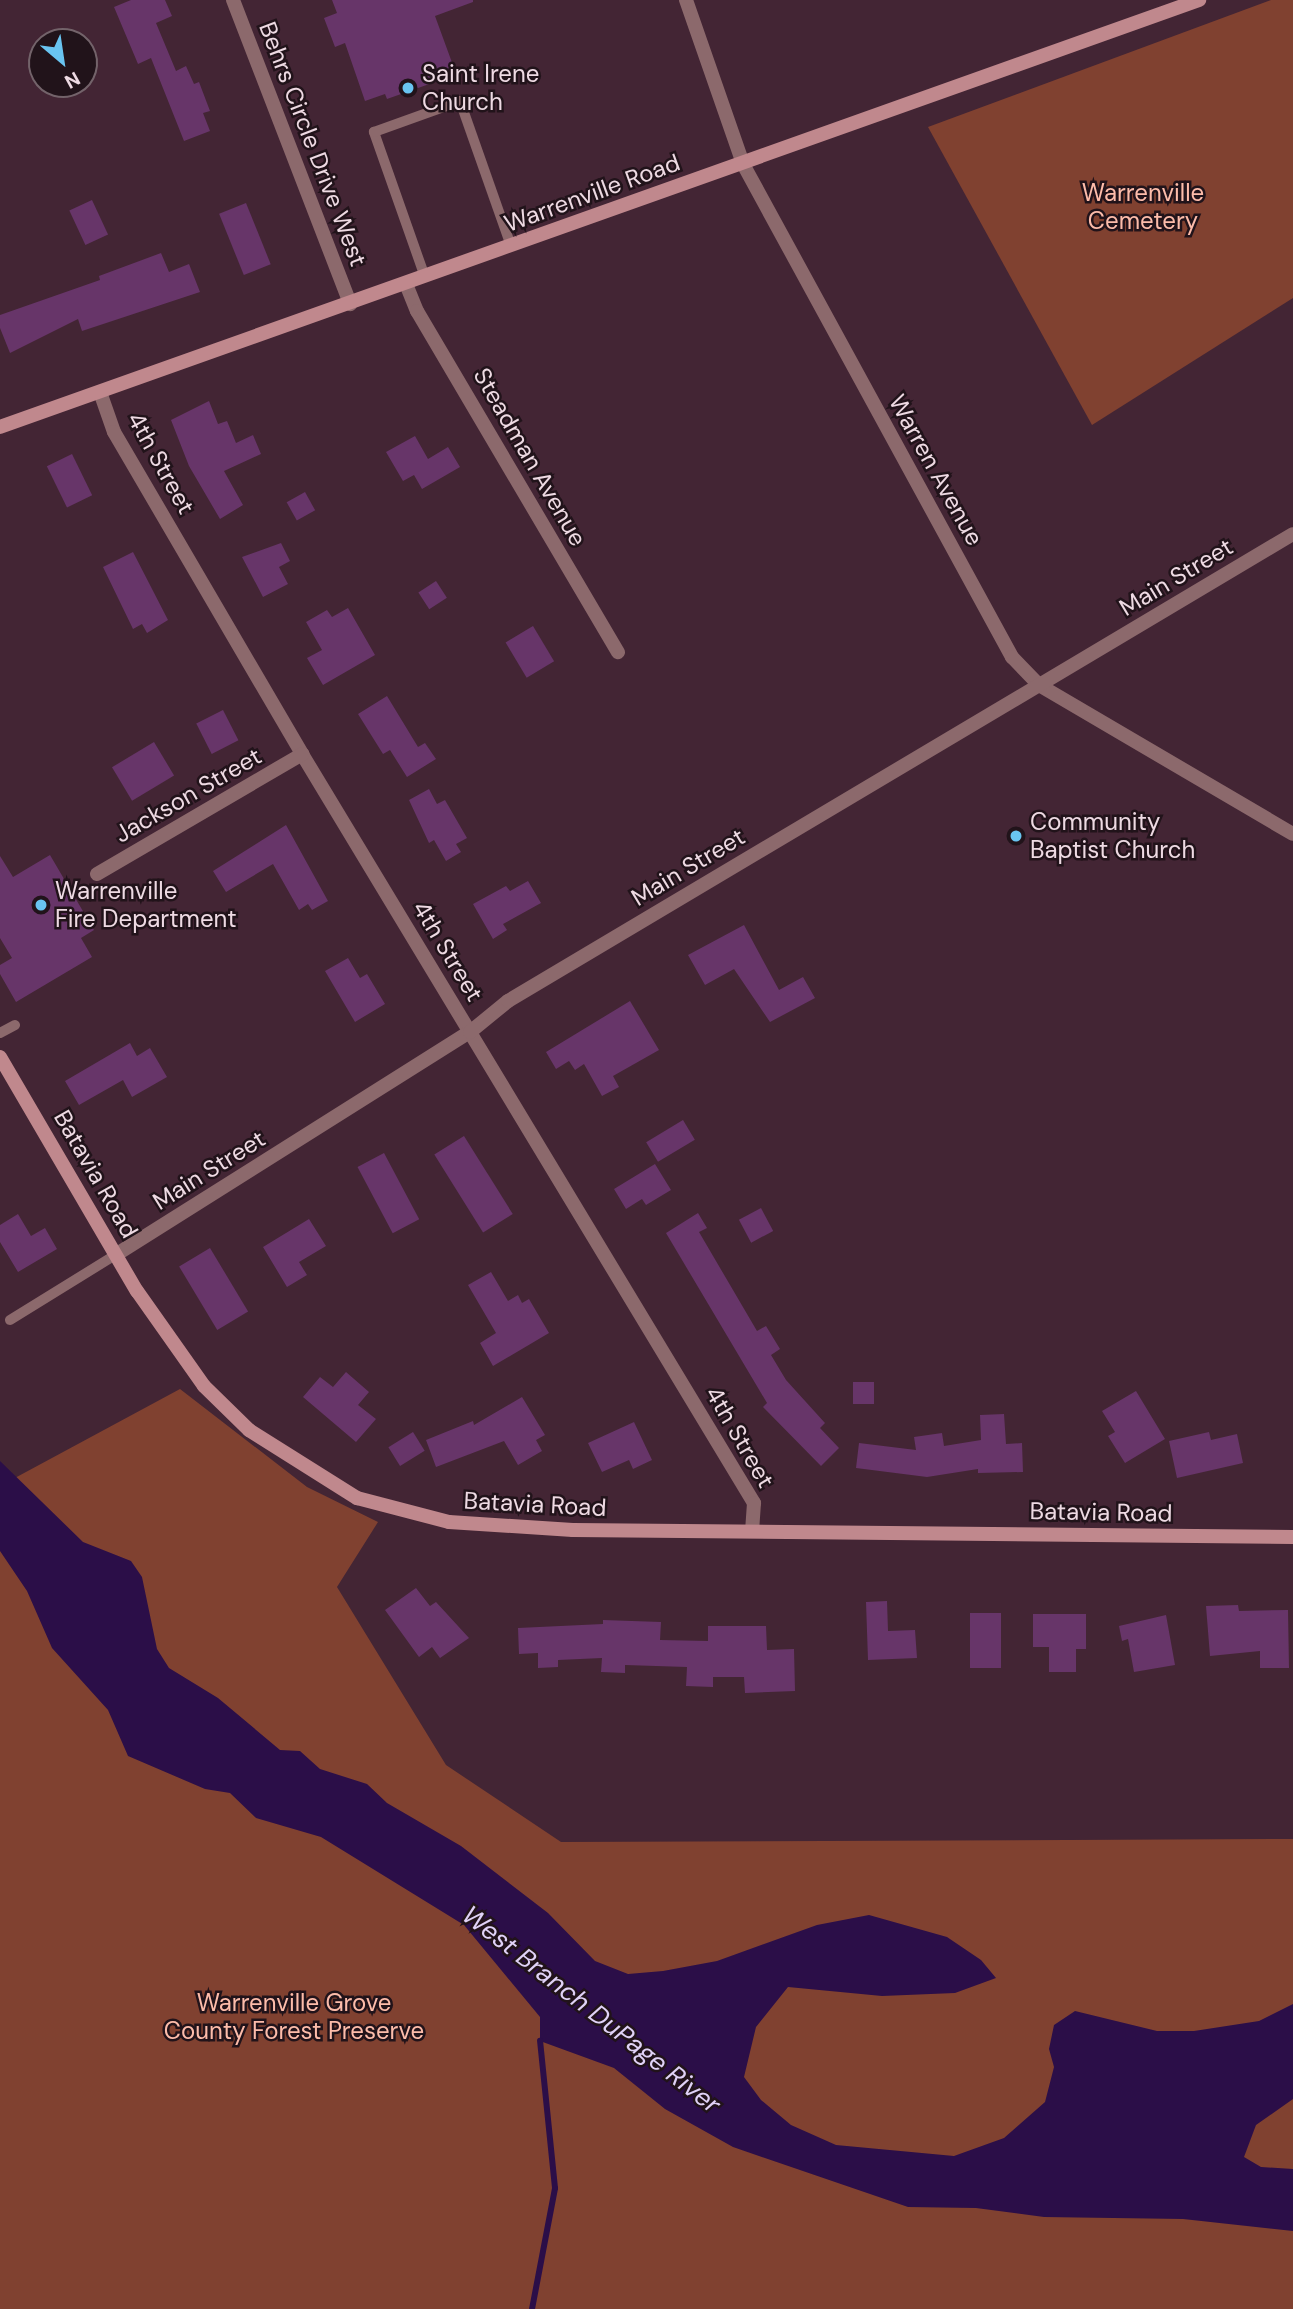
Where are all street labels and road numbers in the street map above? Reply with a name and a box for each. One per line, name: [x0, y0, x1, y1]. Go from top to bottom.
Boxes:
street label: Behrs Circle Drive West: [253, 18, 373, 270]
street label: Warrenville Road: [500, 148, 684, 238]
street label: Steadman Avenue: [467, 363, 593, 551]
street label: Warren Avenue: [883, 390, 989, 550]
street label: 4th Street: [121, 407, 201, 519]
street label: Main Street: [1114, 532, 1238, 622]
street label: Jackson Street: [109, 741, 267, 849]
street label: Main Street: [626, 822, 750, 912]
street label: 4th Street: [407, 896, 489, 1006]
street label: Batavia Road: [48, 1105, 144, 1243]
street label: Main Street: [147, 1124, 271, 1216]
street label: 4th Street: [699, 1381, 781, 1493]
street label: Batavia Road: [463, 1486, 607, 1522]
street label: Batavia Road: [1029, 1496, 1173, 1528]

